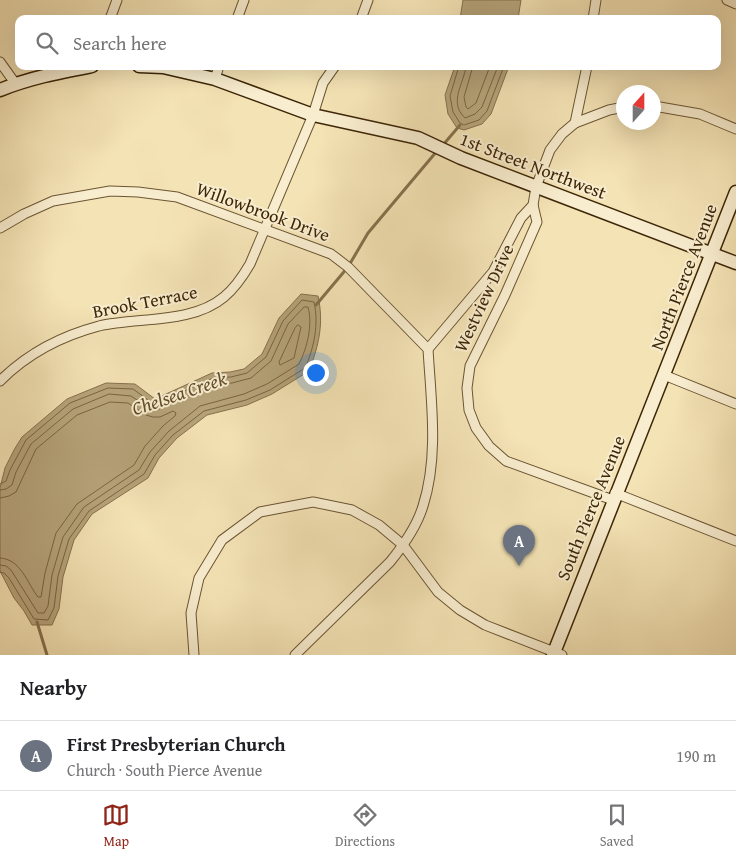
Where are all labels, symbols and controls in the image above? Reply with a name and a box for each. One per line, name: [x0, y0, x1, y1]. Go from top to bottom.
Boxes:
search box: [15, 15, 721, 70]
icon: search: [33, 29, 61, 57]
text: Search here: [73, 29, 167, 57]
north arrow: [616, 85, 661, 130]
street label: 1st Street Northwest: [456, 125, 611, 206]
street label: Willowbrook Drive: [193, 175, 334, 248]
street label: North Pierce Avenue: [643, 200, 724, 354]
street label: Westview Drive: [447, 239, 520, 356]
street label: Brook Terrace: [90, 278, 200, 325]
your location: [303, 360, 329, 386]
water label: Chelsea Creek: [128, 364, 230, 422]
street label: South Pierce Avenue: [549, 431, 632, 584]
pin: A: [503, 525, 535, 566]
text: Nearby: [20, 672, 87, 703]
text: First Presbyterian Church: [67, 730, 285, 758]
text: A: [31, 744, 41, 768]
text: 190 m: [676, 744, 716, 768]
text: Church · South Pierce Avenue: [67, 758, 262, 782]
tab: Map: [102, 801, 130, 851]
tab: Directions: [335, 801, 395, 851]
tab: Saved: [600, 801, 634, 851]

